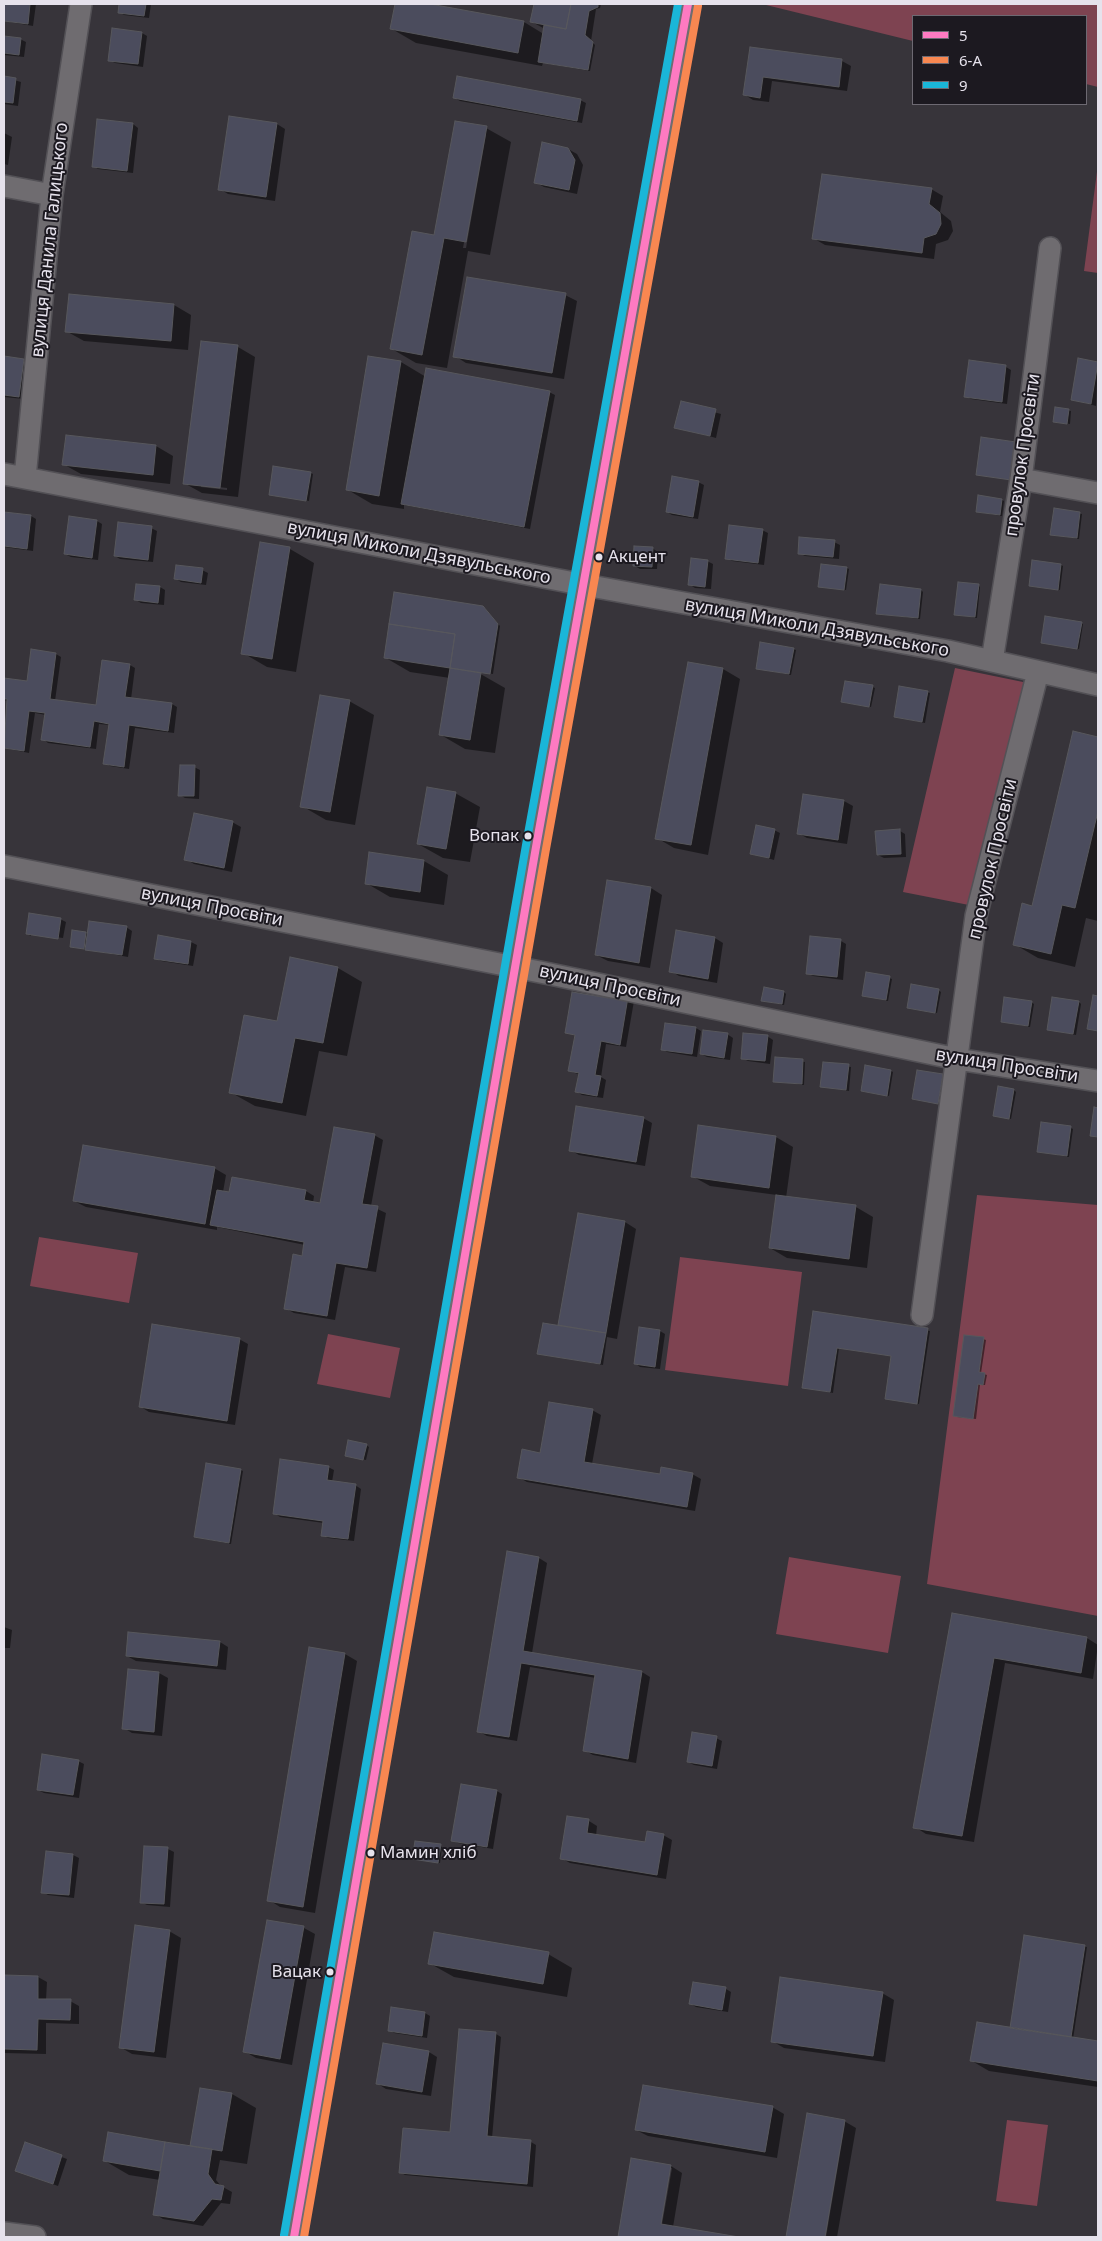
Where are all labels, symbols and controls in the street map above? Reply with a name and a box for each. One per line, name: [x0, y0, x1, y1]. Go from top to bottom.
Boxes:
legend: [912, 15, 1087, 105]
text: 5: [959, 25, 968, 45]
text: 6-А: [959, 50, 982, 70]
text: 9: [959, 75, 968, 95]
street label: вулиця Данила Галицького: [27, 122, 73, 358]
street label: провулок Просвіти: [1001, 372, 1045, 538]
street label: вулиця Миколи Дзявульського: [286, 517, 552, 589]
place label: Акцент: [608, 547, 666, 567]
marker: Акцент: [594, 552, 604, 562]
street label: вулиця Миколи Дзявульського: [683, 594, 951, 662]
street label: провулок Просвіти: [964, 777, 1022, 941]
place label: Вопак: [469, 826, 519, 846]
marker: Вопак: [523, 831, 533, 841]
street label: вулиця Просвіти: [139, 883, 285, 931]
street label: вулиця Просвіти: [537, 960, 683, 1012]
street label: вулиця Просвіти: [934, 1044, 1080, 1088]
place label: Мамин хліб: [380, 1843, 477, 1863]
marker: Мамин хліб: [366, 1848, 376, 1858]
place label: Вацак: [272, 1962, 321, 1982]
marker: Вацак: [325, 1967, 335, 1977]

